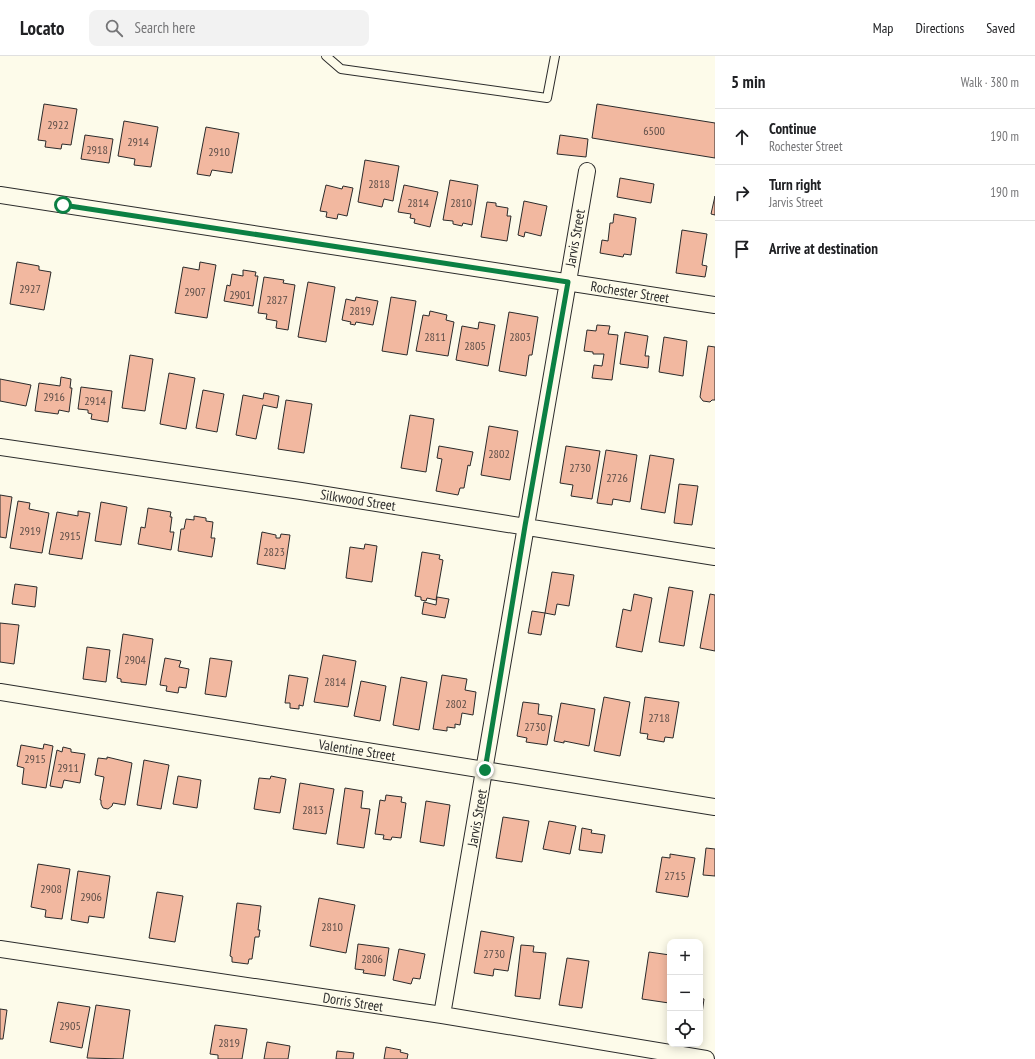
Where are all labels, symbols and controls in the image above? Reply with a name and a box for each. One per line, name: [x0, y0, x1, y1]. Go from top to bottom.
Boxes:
search box: [89, 10, 369, 46]
text: Locato: [20, 16, 65, 40]
icon: search: [103, 17, 125, 39]
text: Search here: [135, 18, 195, 37]
text: Map: [873, 19, 893, 37]
text: Directions: [915, 19, 964, 37]
text: Saved: [986, 19, 1015, 37]
text: 5 min: [731, 71, 765, 93]
text: Walk · 380 m: [961, 74, 1019, 91]
house number: 2922: [47, 117, 69, 132]
text: Continue: [769, 119, 816, 138]
house number: 6500: [643, 123, 665, 138]
icon: ahead: [731, 126, 753, 148]
text: 190 m: [990, 128, 1019, 145]
house number: 2914: [127, 134, 149, 149]
text: Rochester Street: [769, 138, 843, 155]
house number: 2918: [86, 142, 108, 157]
house number: 2910: [208, 144, 230, 159]
text: Turn right: [769, 175, 821, 194]
house number: 2818: [368, 176, 390, 191]
icon: right: [731, 182, 753, 204]
text: 190 m: [990, 184, 1019, 201]
text: Jarvis Street: [769, 194, 823, 211]
house number: 2814: [407, 195, 429, 210]
house number: 2810: [450, 195, 472, 210]
route start: [54, 196, 72, 214]
street label: Jarvis Street: [561, 208, 589, 269]
icon: arrive: [731, 238, 753, 260]
text: Arrive at destination: [769, 239, 878, 258]
street label: Rochester Street: [589, 277, 671, 307]
house number: 2927: [19, 281, 41, 296]
house number: 2907: [184, 284, 206, 299]
house number: 2901: [229, 287, 251, 302]
house number: 2827: [266, 292, 288, 307]
house number: 2819: [349, 303, 371, 318]
house number: 2811: [424, 329, 446, 344]
house number: 2803: [509, 329, 531, 344]
house number: 2805: [464, 338, 486, 353]
house number: 2916: [43, 389, 65, 404]
house number: 2914: [84, 393, 106, 408]
house number: 2802: [488, 446, 510, 461]
house number: 2730: [569, 460, 591, 475]
house number: 2726: [606, 470, 628, 485]
street label: Silkwood Street: [319, 485, 397, 515]
house number: 2919: [19, 523, 41, 538]
house number: 2915: [59, 528, 81, 543]
house number: 2823: [263, 544, 285, 559]
house number: 2904: [124, 652, 146, 667]
house number: 2814: [324, 674, 346, 689]
house number: 2802: [445, 696, 467, 711]
house number: 2718: [648, 710, 670, 725]
house number: 2730: [524, 719, 546, 734]
street label: Valentine Street: [316, 735, 397, 765]
house number: 2915: [24, 751, 46, 766]
house number: 2911: [57, 760, 79, 775]
route end: [476, 761, 494, 779]
street label: Jarvis Street: [463, 788, 491, 849]
house number: 2813: [302, 802, 324, 817]
house number: 2715: [664, 868, 686, 883]
house number: 2908: [40, 881, 62, 896]
house number: 2906: [80, 889, 102, 904]
house number: 2810: [321, 919, 343, 934]
map controls: [667, 939, 703, 1047]
button: +: [667, 939, 703, 975]
house number: 2730: [483, 946, 505, 961]
house number: 2806: [361, 951, 383, 966]
button: −: [667, 975, 703, 1011]
street label: Dorris Street: [322, 988, 385, 1016]
button: locate: [667, 1011, 703, 1047]
house number: 2905: [59, 1018, 81, 1033]
house number: 2819: [218, 1035, 240, 1050]

